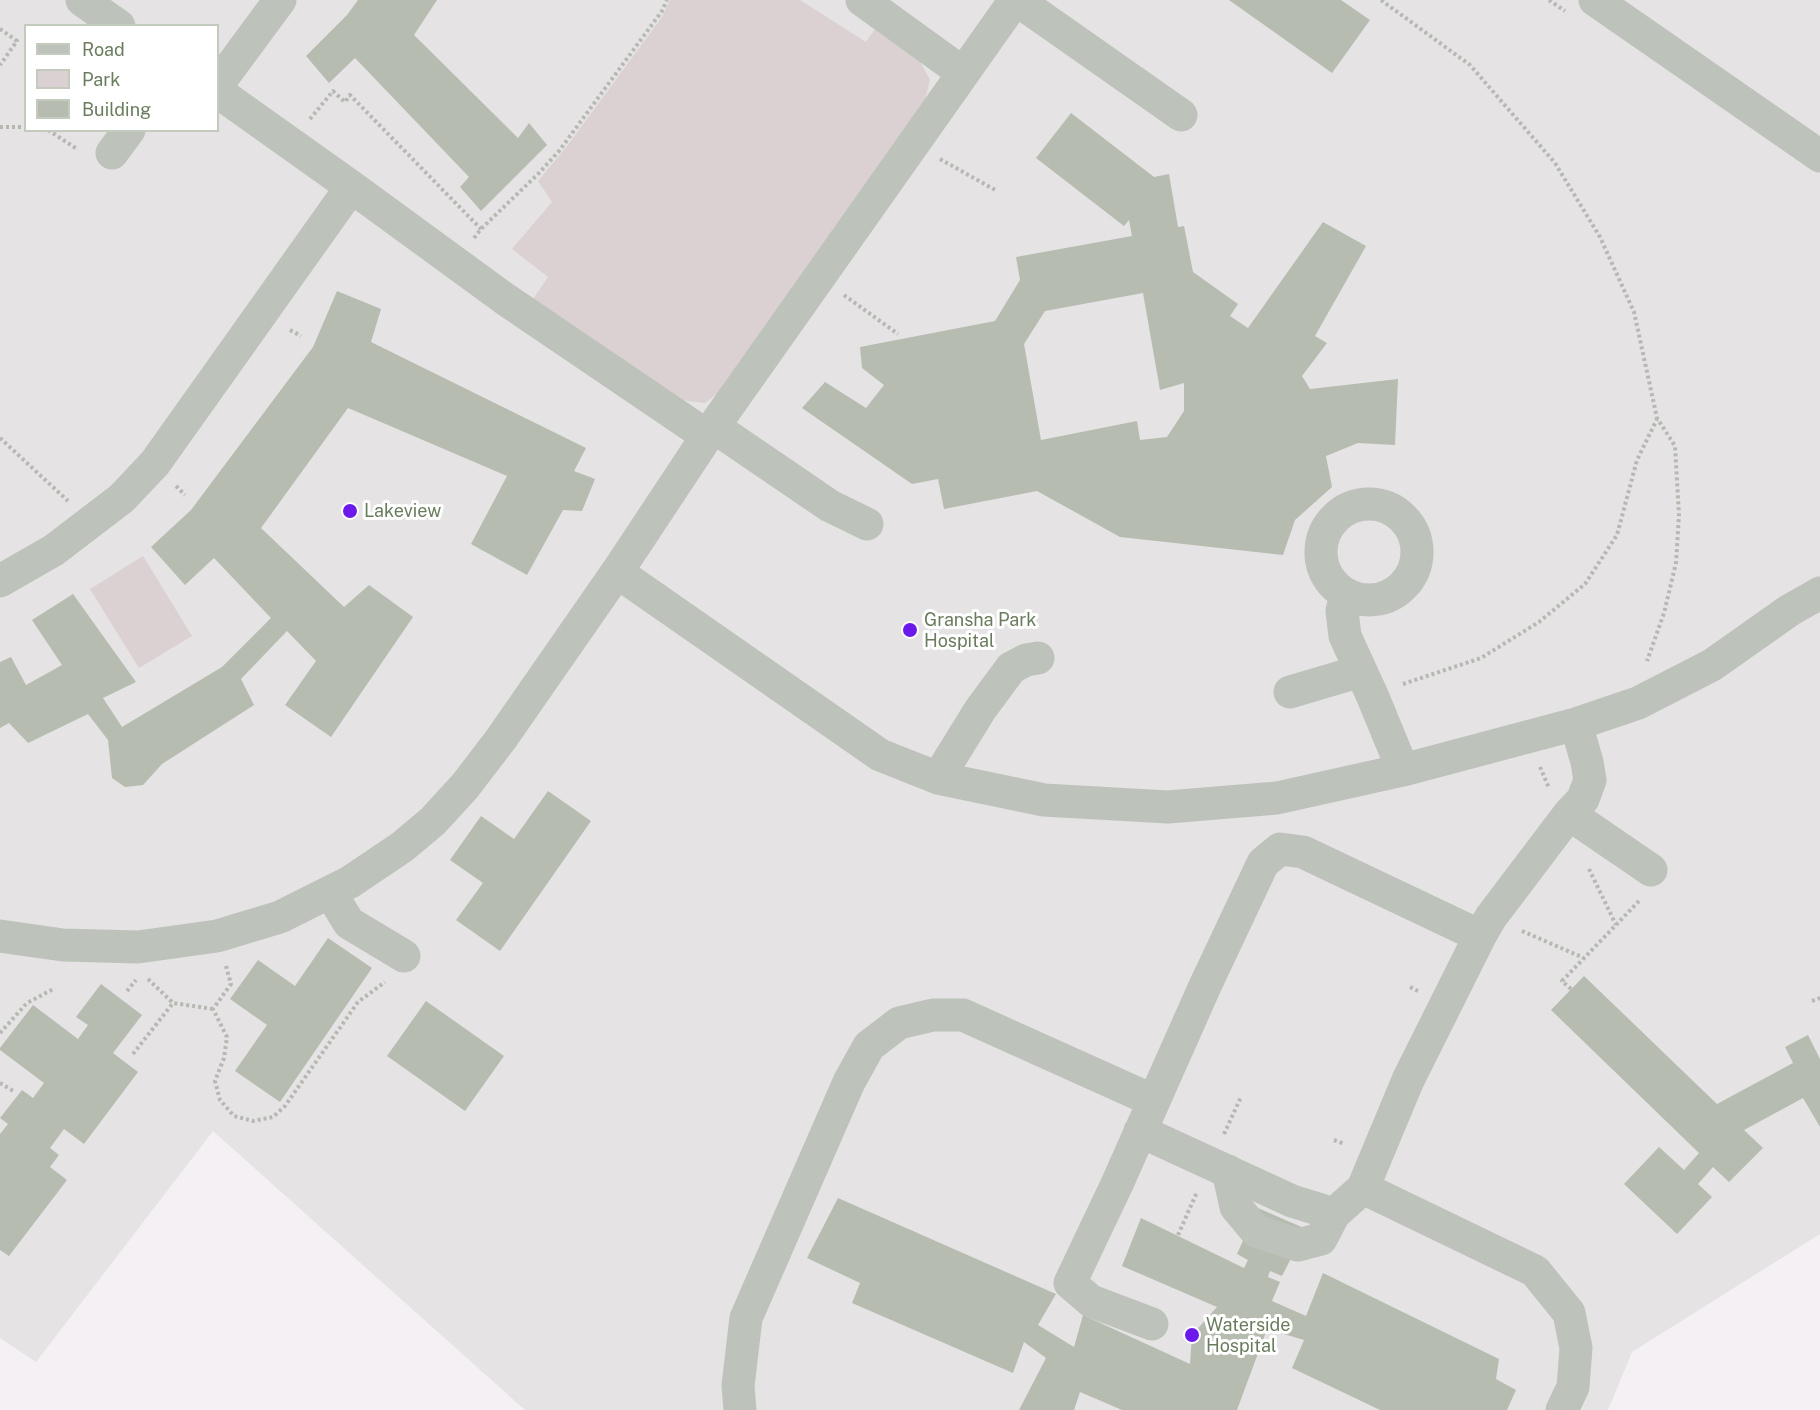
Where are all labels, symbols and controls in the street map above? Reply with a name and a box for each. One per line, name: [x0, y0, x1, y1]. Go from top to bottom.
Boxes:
legend: [24, 24, 219, 132]
text: Road: [82, 39, 125, 60]
text: Park: [82, 69, 120, 90]
text: Building: [82, 99, 151, 120]
place label: Lakeview: [364, 500, 441, 522]
marker: Lakeview: [341, 502, 359, 520]
place label: Gransha Park Hospital: [924, 609, 1036, 652]
marker: Gransha Park Hospital: [901, 621, 919, 639]
place label: Waterside Hospital: [1206, 1314, 1290, 1356]
marker: Waterside Hospital: [1183, 1326, 1201, 1344]

